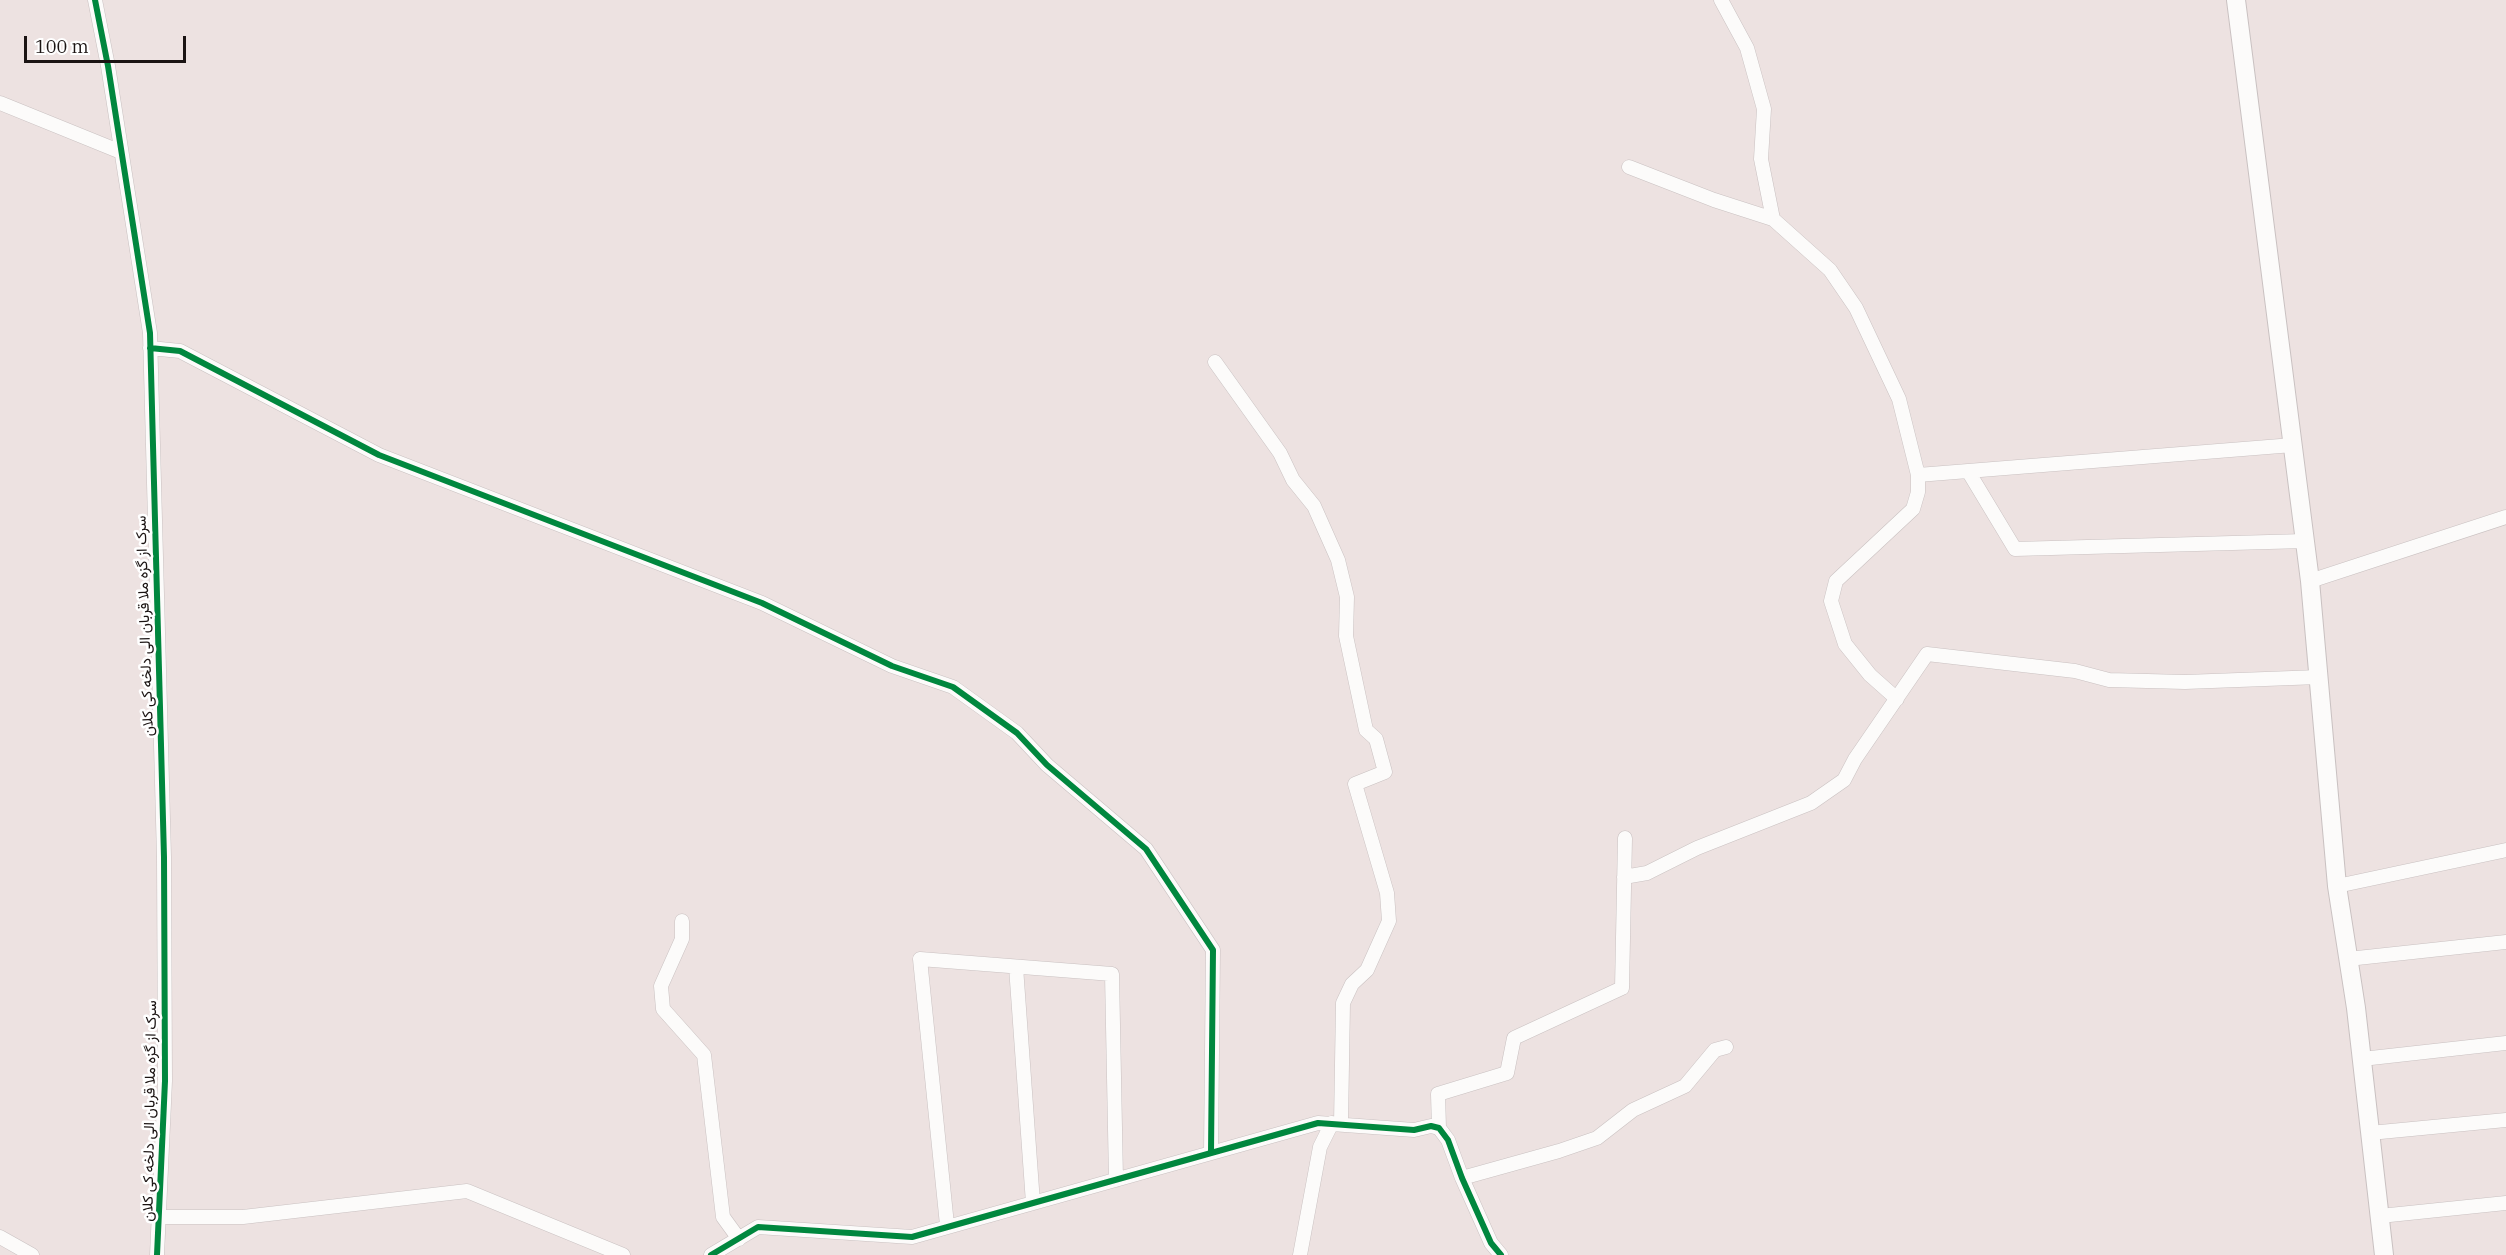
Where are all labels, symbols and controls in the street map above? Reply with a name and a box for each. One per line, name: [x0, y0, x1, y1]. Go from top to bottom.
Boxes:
scale bar: [27, 24, 189, 62]
text: 100 m: [35, 35, 89, 58]
street label: سرک از گزه ملا قربان الی دلخه کی کلان: [132, 515, 158, 737]
street label: سرک از گزه ملا قربان الی دلخه کی کلان: [139, 1000, 161, 1222]

